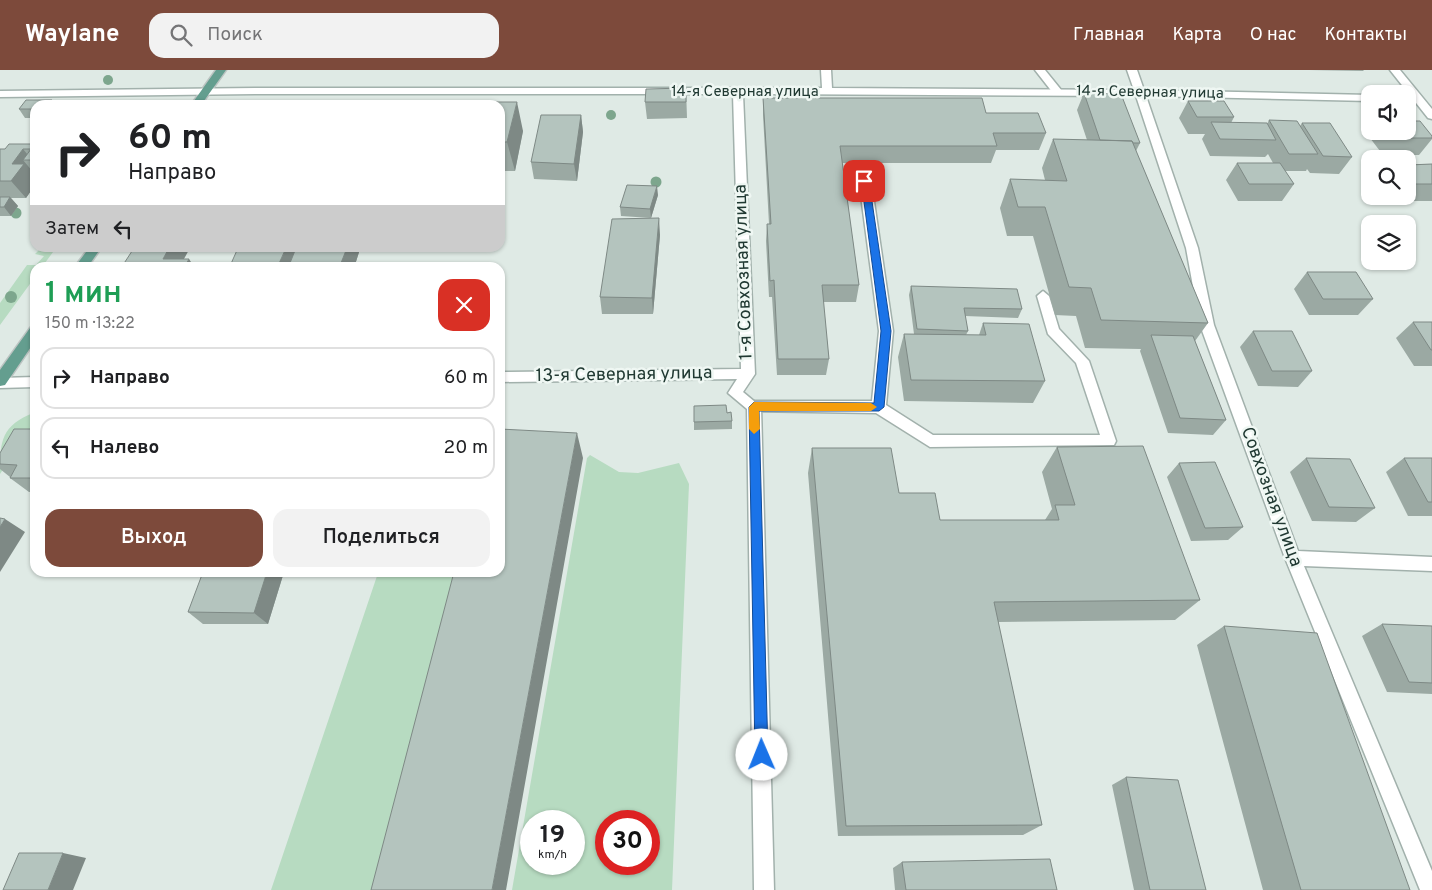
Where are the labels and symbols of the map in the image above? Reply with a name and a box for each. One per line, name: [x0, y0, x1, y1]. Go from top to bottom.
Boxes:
street label: 14-я Северная улица: [1076, 82, 1224, 104]
street label: 14-я Северная улица: [671, 83, 819, 102]
pin: [843, 160, 885, 202]
street label: 1-я Совхозная улица: [729, 184, 759, 360]
street label: 13-я Северная улица: [535, 362, 713, 388]
street label: Совхозная улица: [1235, 424, 1307, 570]
position arrow: [735, 728, 787, 780]
speed limit sign: 30: [595, 810, 660, 875]

